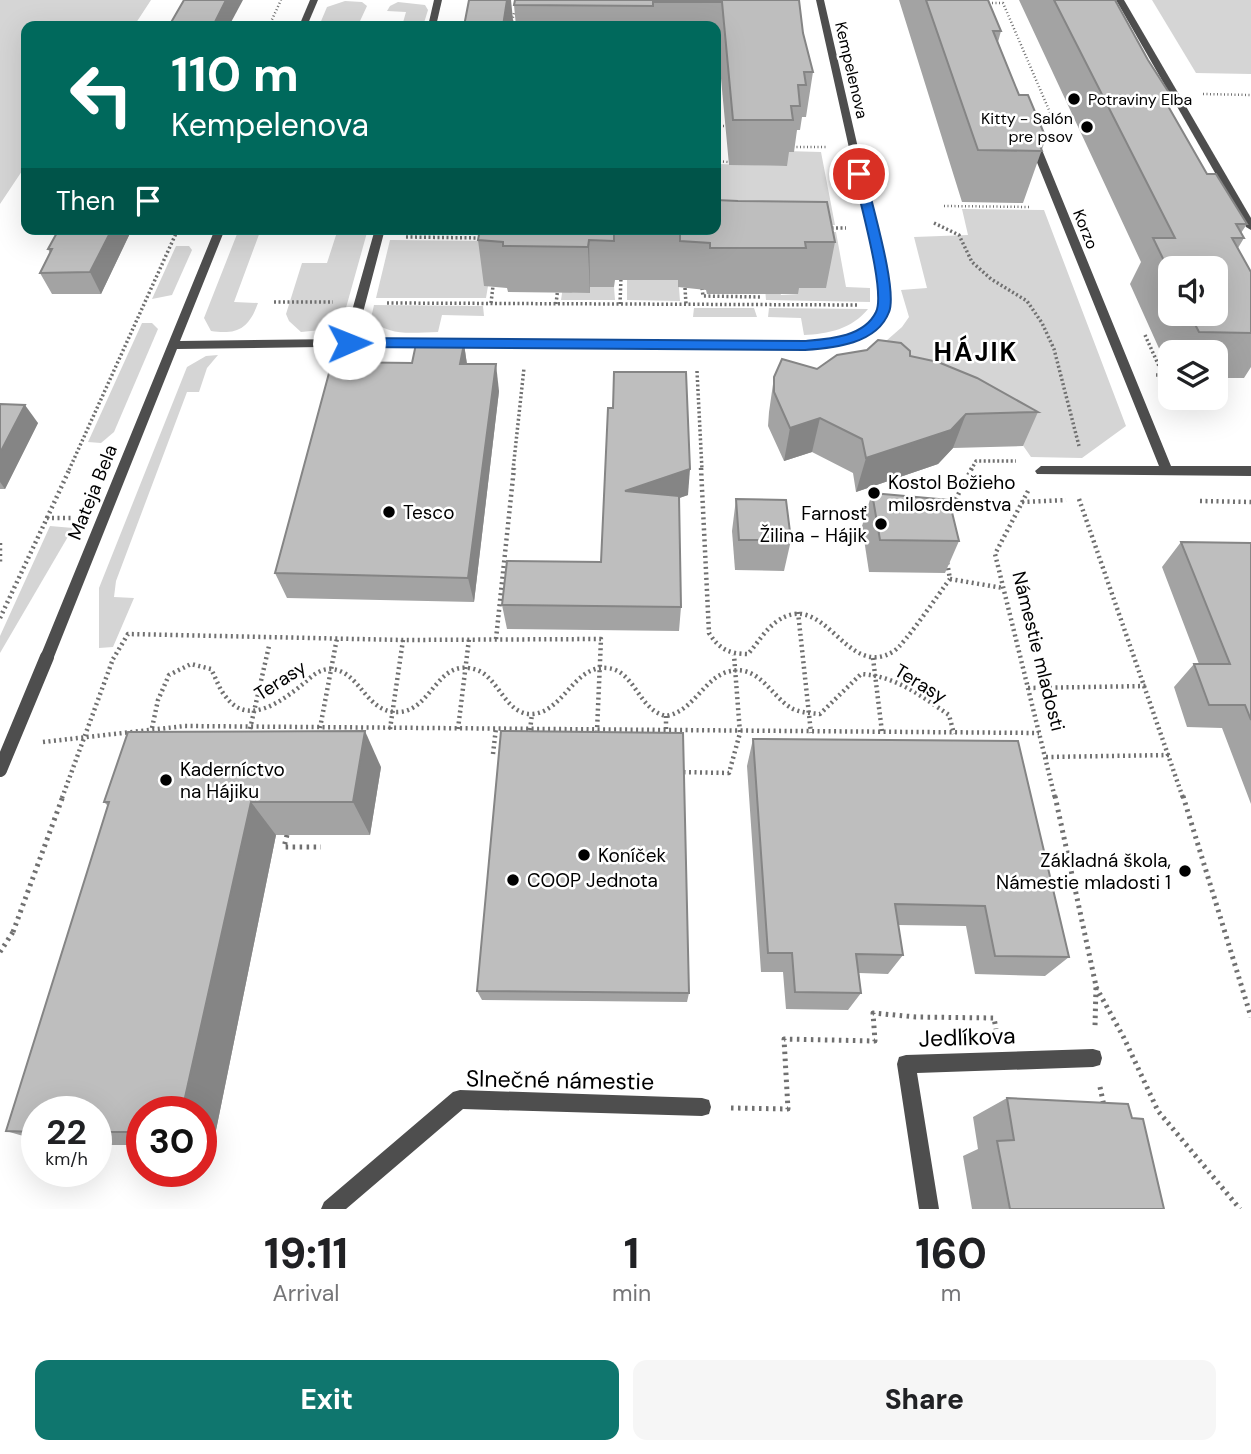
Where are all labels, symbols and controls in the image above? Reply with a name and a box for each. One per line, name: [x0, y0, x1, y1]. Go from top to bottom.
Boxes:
street label: Kempelenova: [830, 20, 873, 121]
text: 110 m: [171, 42, 299, 106]
icon: left: [56, 49, 147, 140]
place label: Potraviny Elba: [1088, 89, 1192, 110]
marker: Potraviny Elba: [1066, 91, 1082, 107]
text: Kempelenova: [171, 104, 369, 146]
place label: Kitty - Salón pre psov: [981, 108, 1074, 147]
marker: Kitty - Salón pre psov: [1079, 119, 1095, 135]
pin: [829, 144, 889, 204]
icon: arrive: [840, 155, 878, 193]
icon: arrive: [129, 182, 167, 220]
text: Then: [56, 184, 115, 218]
street label: Korzo: [1068, 206, 1103, 252]
map controls: [1158, 256, 1228, 410]
button: sound: [1158, 256, 1228, 326]
position arrow: [312, 306, 386, 380]
district label: HÁJIK: [933, 335, 1019, 369]
button: layers: [1158, 340, 1228, 410]
street label: Mateja Bela: [62, 441, 123, 544]
place label: Kostol Božieho milosrdenstva: [888, 470, 1016, 517]
marker: Kostol Božieho milosrdenstva: [866, 485, 882, 501]
place label: Tesco: [403, 500, 454, 525]
place label: Farnosť Žilina - Hájik: [760, 501, 867, 548]
marker: Tesco: [381, 504, 397, 520]
marker: Farnosť Žilina - Hájik: [873, 516, 889, 532]
street label: Námestie mladosti: [1007, 569, 1070, 734]
street label: Terasy: [250, 654, 311, 706]
street label: Terasy: [890, 658, 952, 709]
place label: Kaderníctvo na Hájiku: [180, 757, 285, 804]
marker: Kaderníctvo na Hájiku: [158, 772, 174, 788]
place label: Koníček: [598, 843, 667, 868]
marker: Koníček: [576, 847, 592, 863]
place label: Základná škola, Námestie mladosti 1: [996, 848, 1171, 895]
marker: Základná škola, Námestie mladosti 1: [1177, 863, 1193, 879]
place label: COOP Jednota: [527, 868, 658, 893]
marker: COOP Jednota: [505, 872, 521, 888]
street label: Jedlíkova: [918, 1020, 1016, 1054]
street label: Slnečné námestie: [466, 1063, 654, 1097]
speed limit sign: 30: [126, 1096, 217, 1187]
text: 22: [46, 1109, 87, 1155]
text: km/h: [45, 1147, 88, 1171]
text: 19:11: [264, 1226, 348, 1281]
text: 1: [624, 1226, 639, 1281]
text: 160: [915, 1226, 987, 1281]
text: Arrival: [273, 1278, 340, 1308]
text: min: [612, 1278, 651, 1308]
text: m: [941, 1278, 961, 1308]
button: Exit: [35, 1360, 619, 1440]
button: Share: [633, 1360, 1216, 1440]

